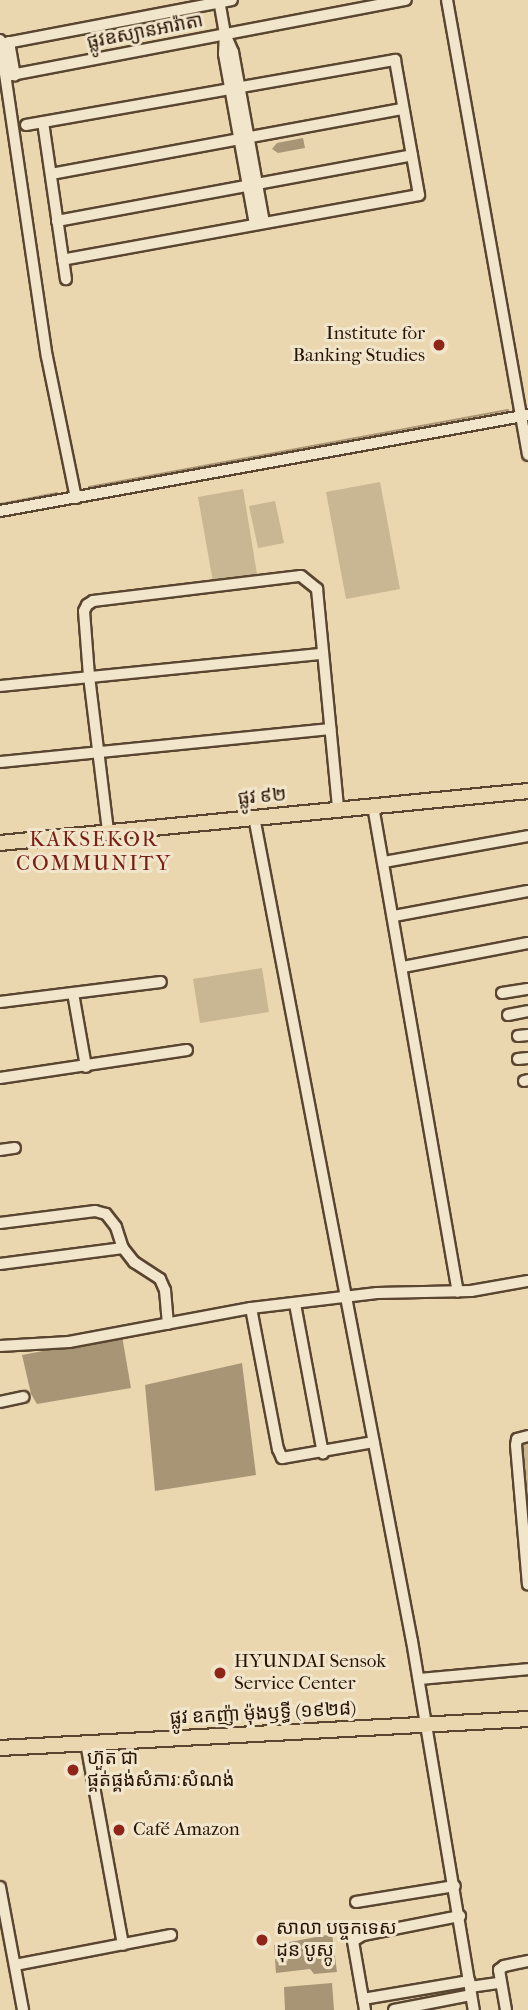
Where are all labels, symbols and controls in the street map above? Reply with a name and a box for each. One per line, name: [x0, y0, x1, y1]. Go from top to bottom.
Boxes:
street label: ផ្លូវឧស្យានអារ៉ាតា: [85, 10, 205, 54]
place label: Institute for Banking Studies: [293, 323, 425, 367]
marker: Institute for Banking Studies: [431, 337, 447, 353]
street label: ផ្លូវ ៩២: [237, 784, 287, 810]
district label: KAKSEKOR COMMUNITY: [17, 826, 171, 876]
place label: HYUNDAI Sensok Service Center: [234, 1651, 386, 1695]
marker: HYUNDAI Sensok Service Center: [212, 1665, 228, 1681]
street label: ផ្លូវ ឧកញ៉ា ម៉ុងឫទ្ធី (១៩២៨): [169, 1698, 357, 1730]
place label: ហ៊ួត ជា ផ្គត់ផ្គង់សំភារៈសំណង់: [87, 1748, 235, 1792]
marker: ហ៊ួត ជា ផ្គត់ផ្គង់សំភារៈសំណង់: [65, 1762, 81, 1778]
place label: Café Amazon: [133, 1819, 240, 1841]
marker: Café Amazon: [111, 1822, 127, 1838]
place label: សាលា បច្ចកទេស ដុន បូស្កូ: [276, 1918, 397, 1962]
marker: សាលា បច្ចកទេស ដុន បូស្កូ: [254, 1932, 270, 1948]

